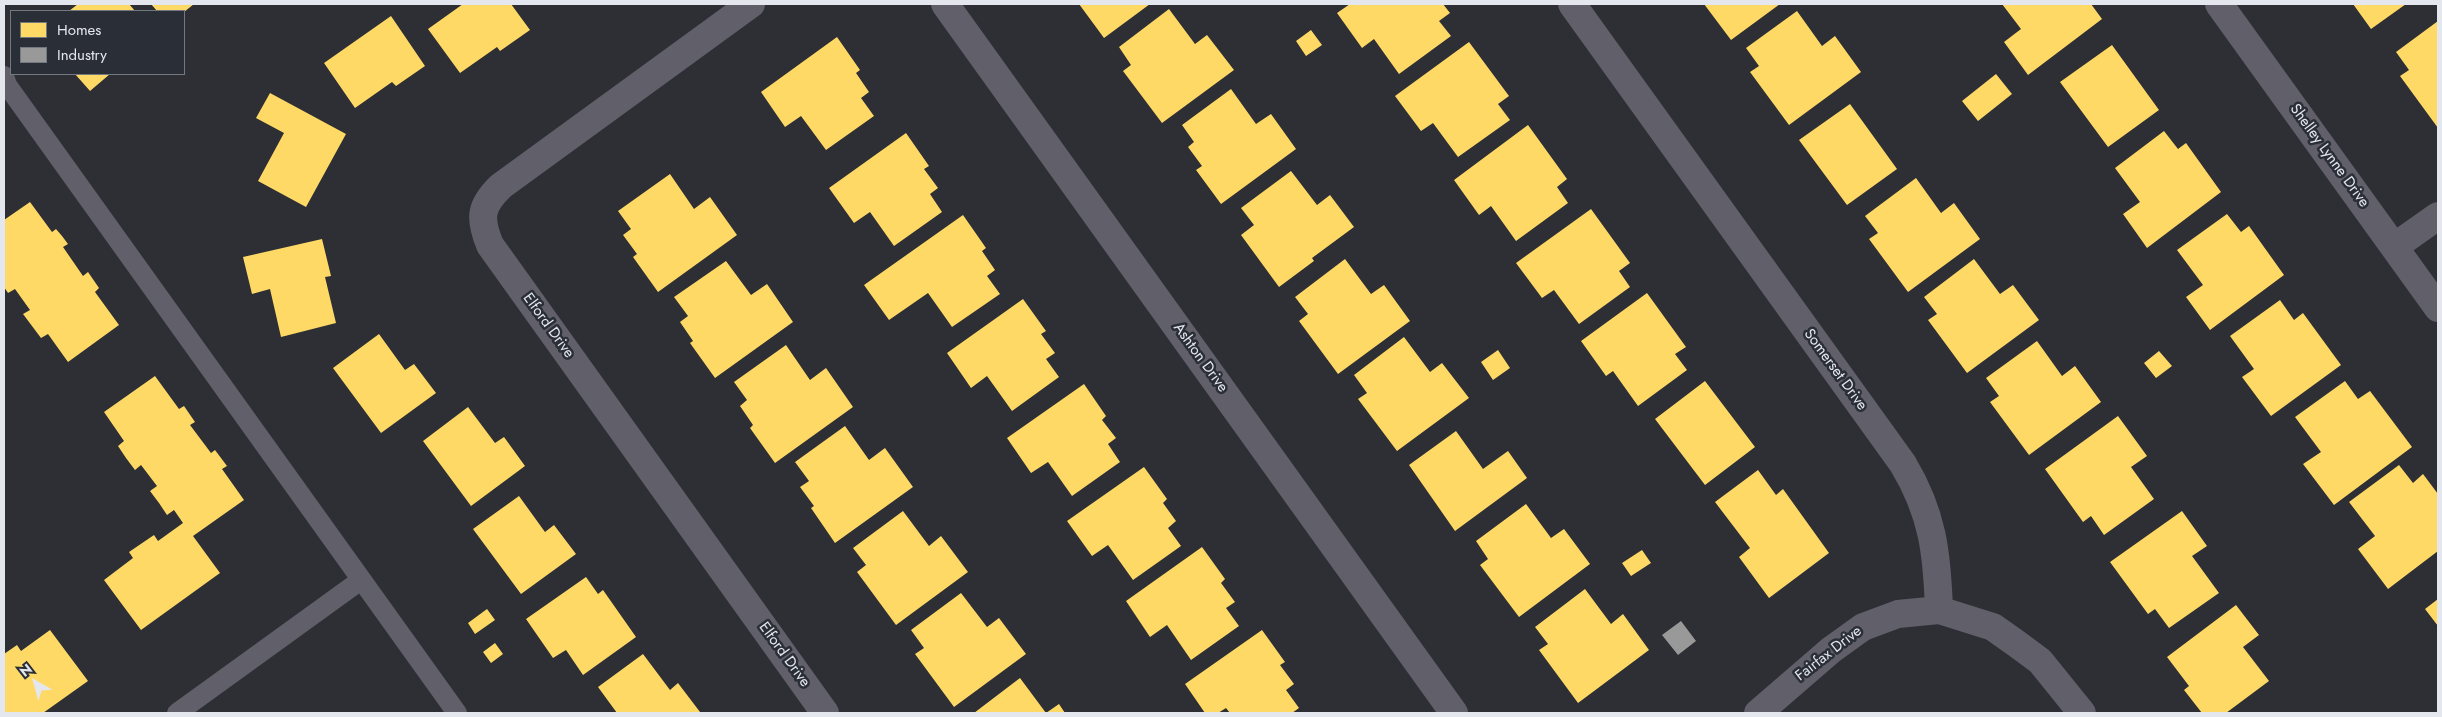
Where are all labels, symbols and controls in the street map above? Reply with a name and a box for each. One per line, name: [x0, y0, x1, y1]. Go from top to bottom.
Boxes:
legend: [10, 10, 185, 75]
text: Homes: [57, 19, 101, 41]
text: Industry: [57, 44, 107, 66]
street label: Shelley Lynne Drive: [2285, 101, 2373, 211]
street label: Elford Drive: [518, 290, 578, 362]
street label: Ashton Drive: [1169, 320, 1231, 396]
street label: Somerset Drive: [1799, 326, 1871, 414]
street label: Elford Drive: [754, 619, 814, 691]
street label: Fairfax Drive: [1792, 623, 1866, 685]
north arrow: [10, 657, 60, 707]
text: N: [15, 659, 36, 681]

